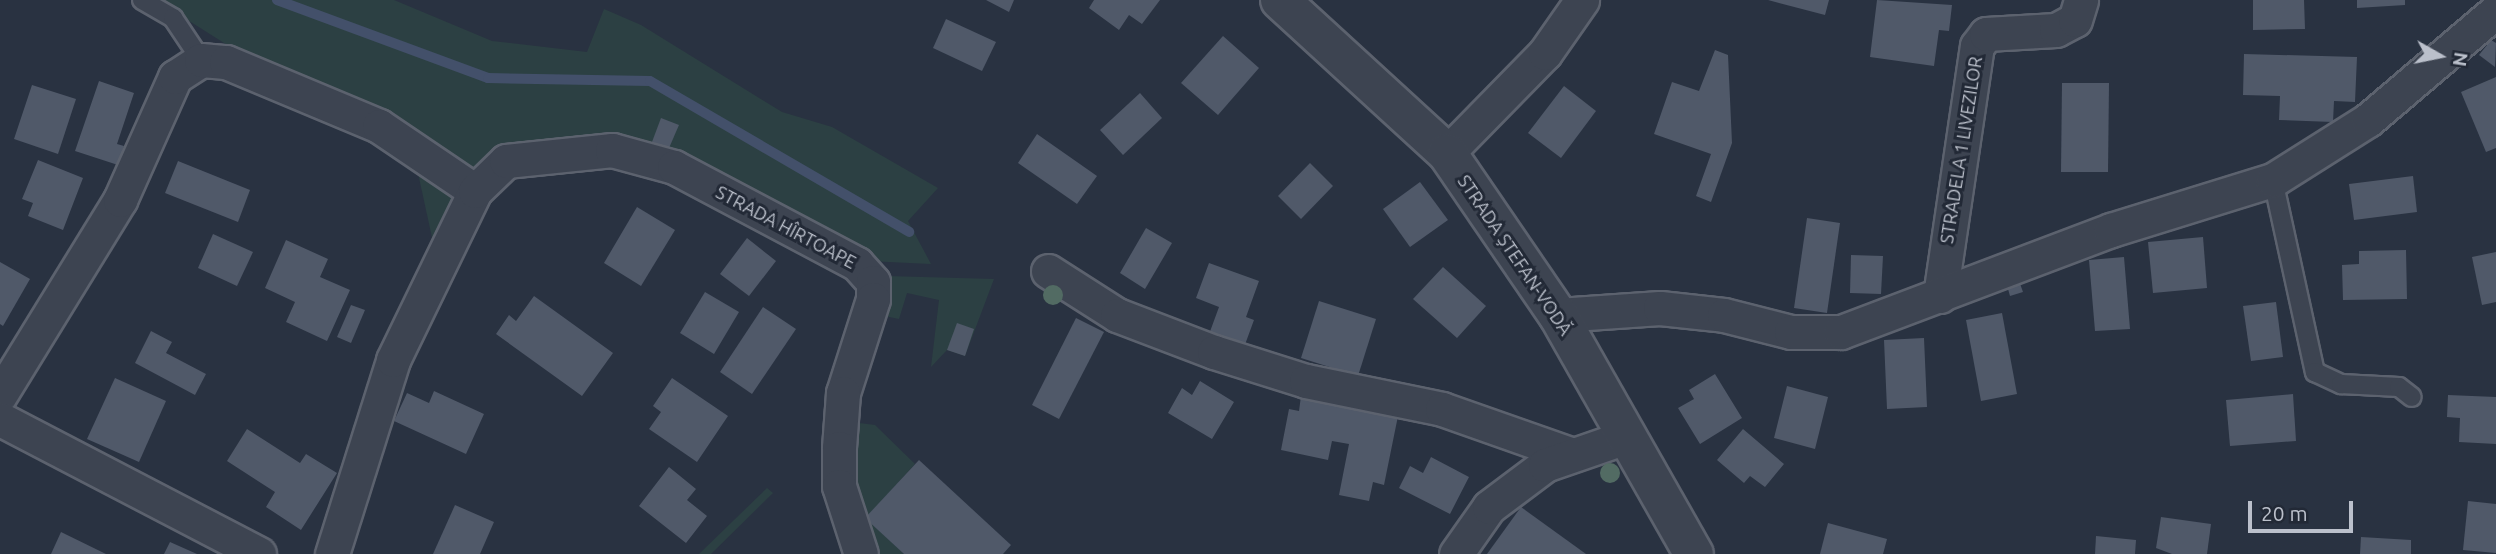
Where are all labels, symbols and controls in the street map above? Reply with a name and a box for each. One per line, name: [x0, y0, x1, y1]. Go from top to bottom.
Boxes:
north arrow: [2405, 21, 2475, 91]
text: N: [2449, 51, 2473, 68]
street label: STRADELA 1 LIVEZILOR: [1936, 55, 1986, 245]
street label: STRADA ȘTEFAN-VODĂ: [1453, 171, 1577, 339]
street label: STRADA HÎRTOAPE: [712, 181, 860, 273]
scale bar: [2251, 488, 2356, 532]
text: 20 m: [2261, 501, 2308, 525]

